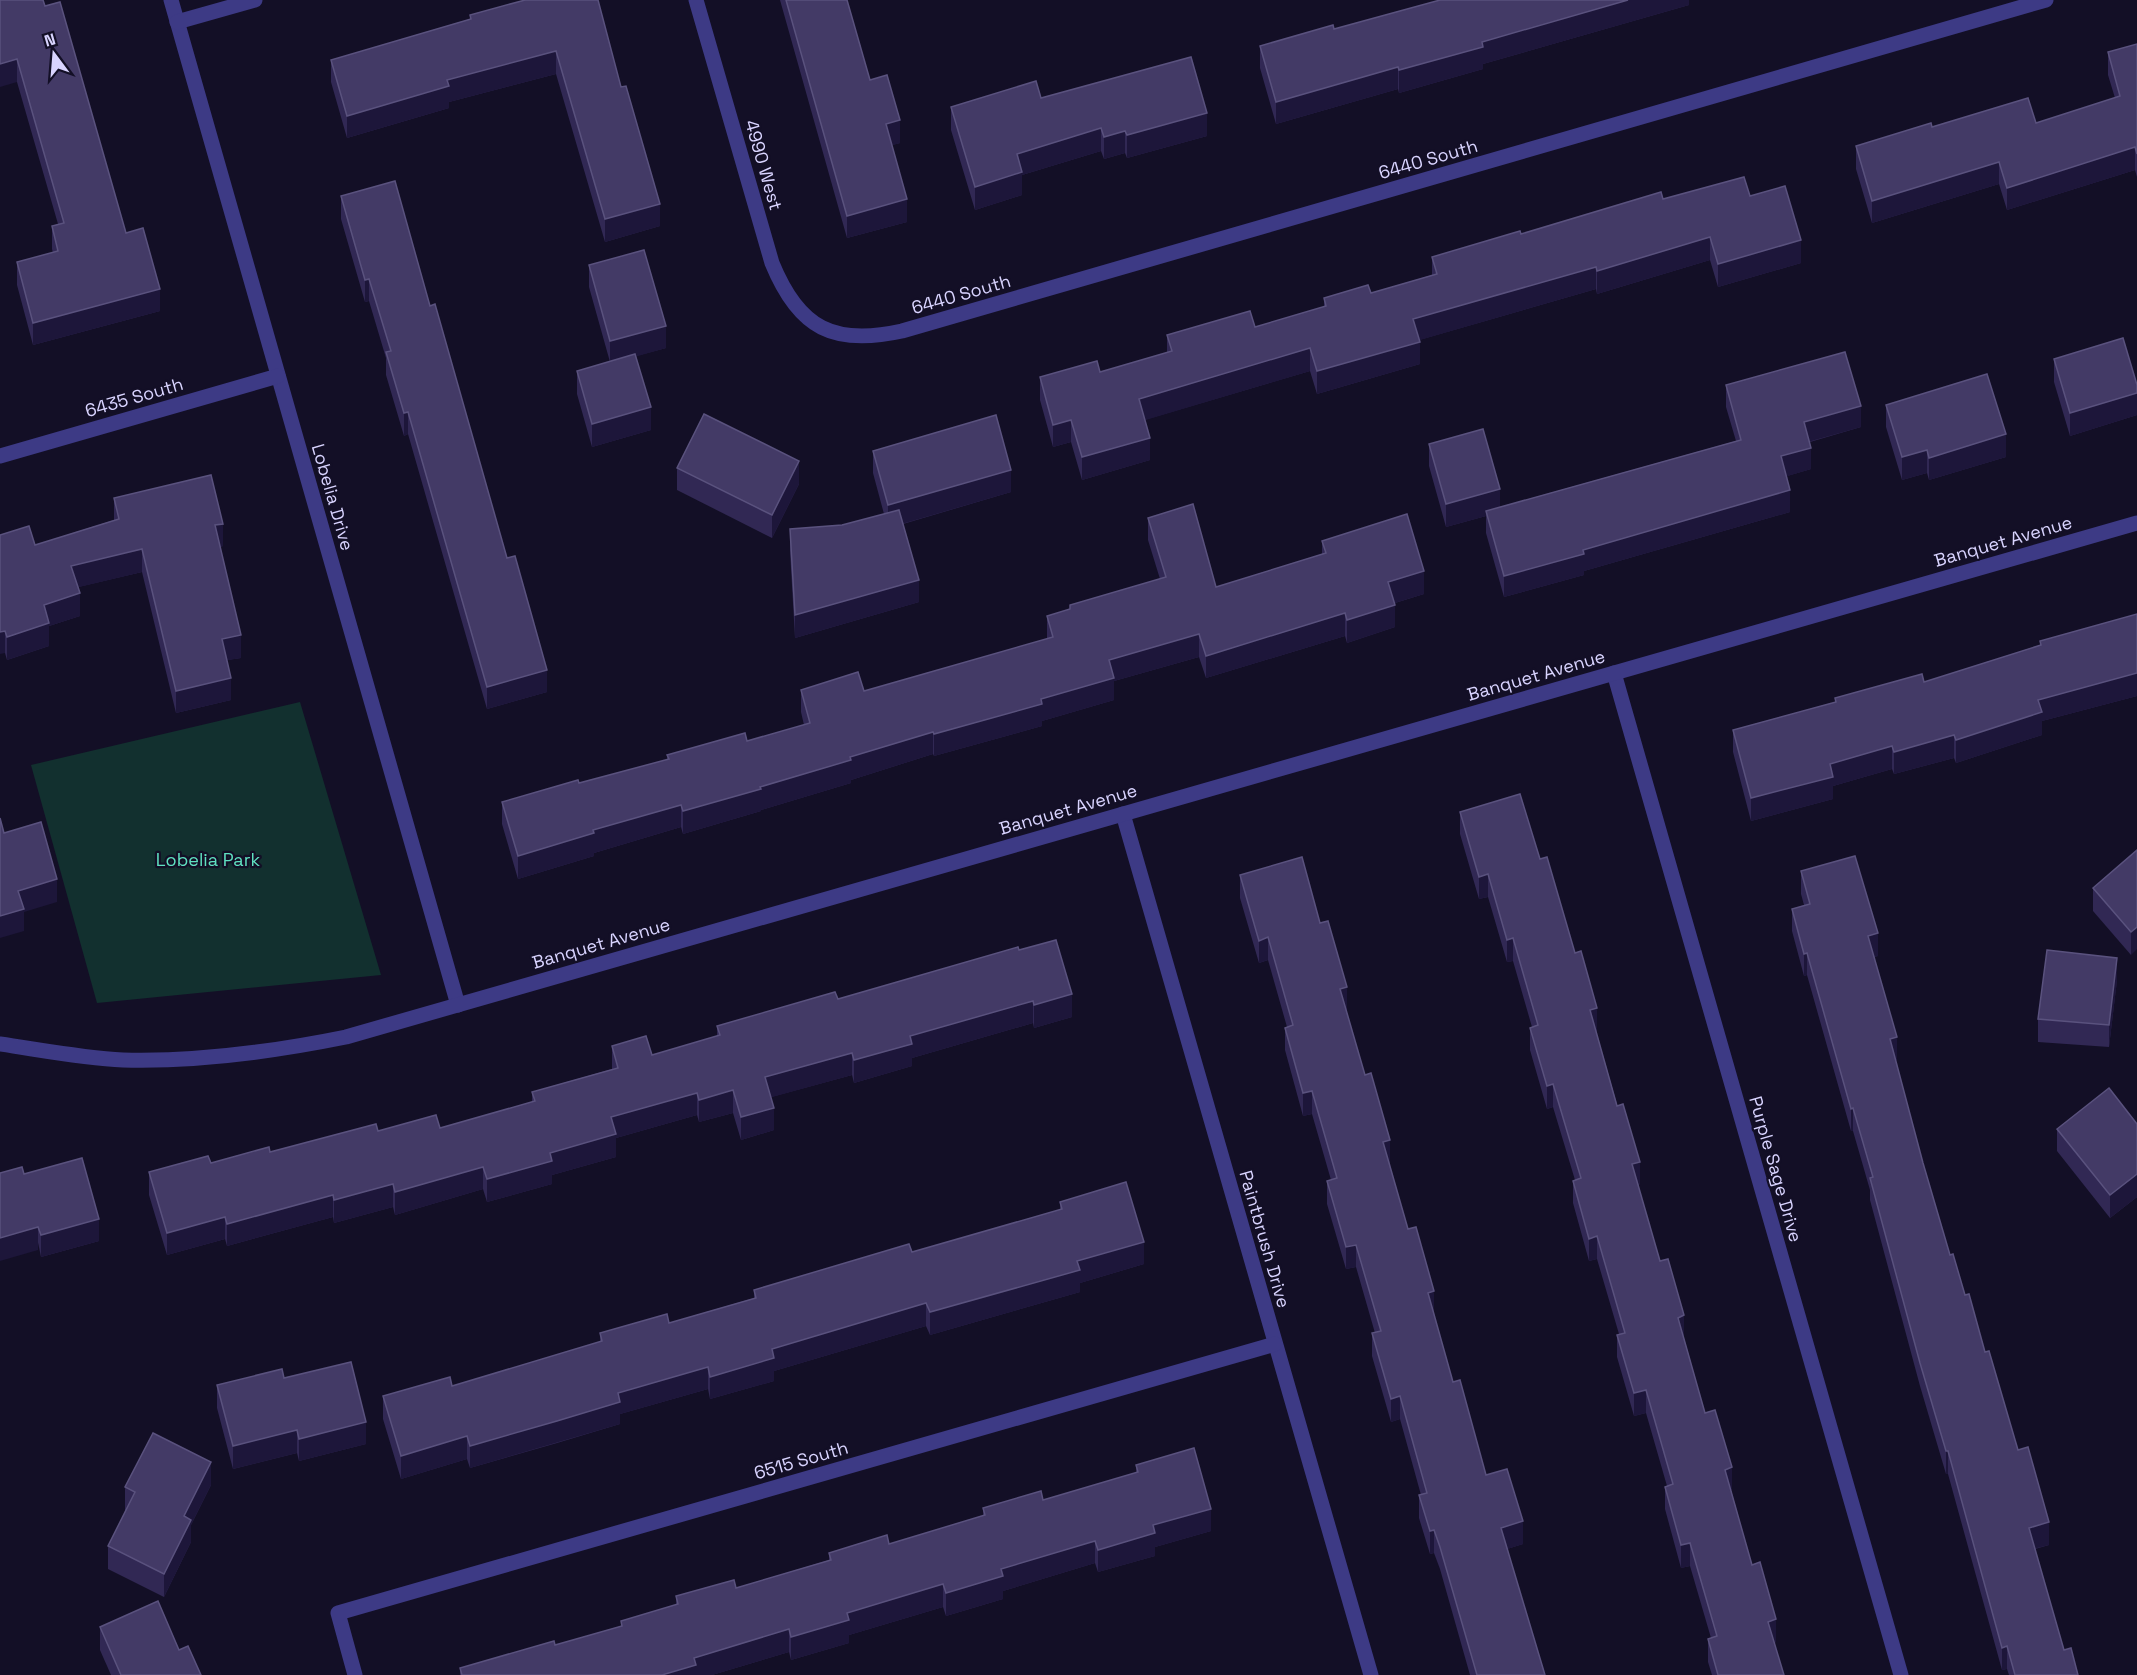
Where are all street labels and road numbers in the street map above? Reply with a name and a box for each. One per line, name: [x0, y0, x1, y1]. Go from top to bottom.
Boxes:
street label: 4990 West: [740, 117, 788, 213]
street label: 6440 South: [1376, 134, 1480, 184]
street label: 6440 South: [909, 269, 1013, 319]
street label: 6435 South: [82, 372, 186, 422]
street label: Lobelia Drive: [307, 441, 359, 553]
street label: Banquet Avenue: [1931, 510, 2075, 572]
street label: Banquet Avenue: [1464, 644, 1608, 706]
street label: Banquet Avenue: [996, 778, 1140, 840]
street label: Banquet Avenue: [529, 912, 673, 974]
street label: Purple Sage Drive: [1744, 1093, 1808, 1245]
street label: Paintbrush Drive: [1234, 1168, 1296, 1310]
street label: 6515 South: [751, 1436, 851, 1484]

